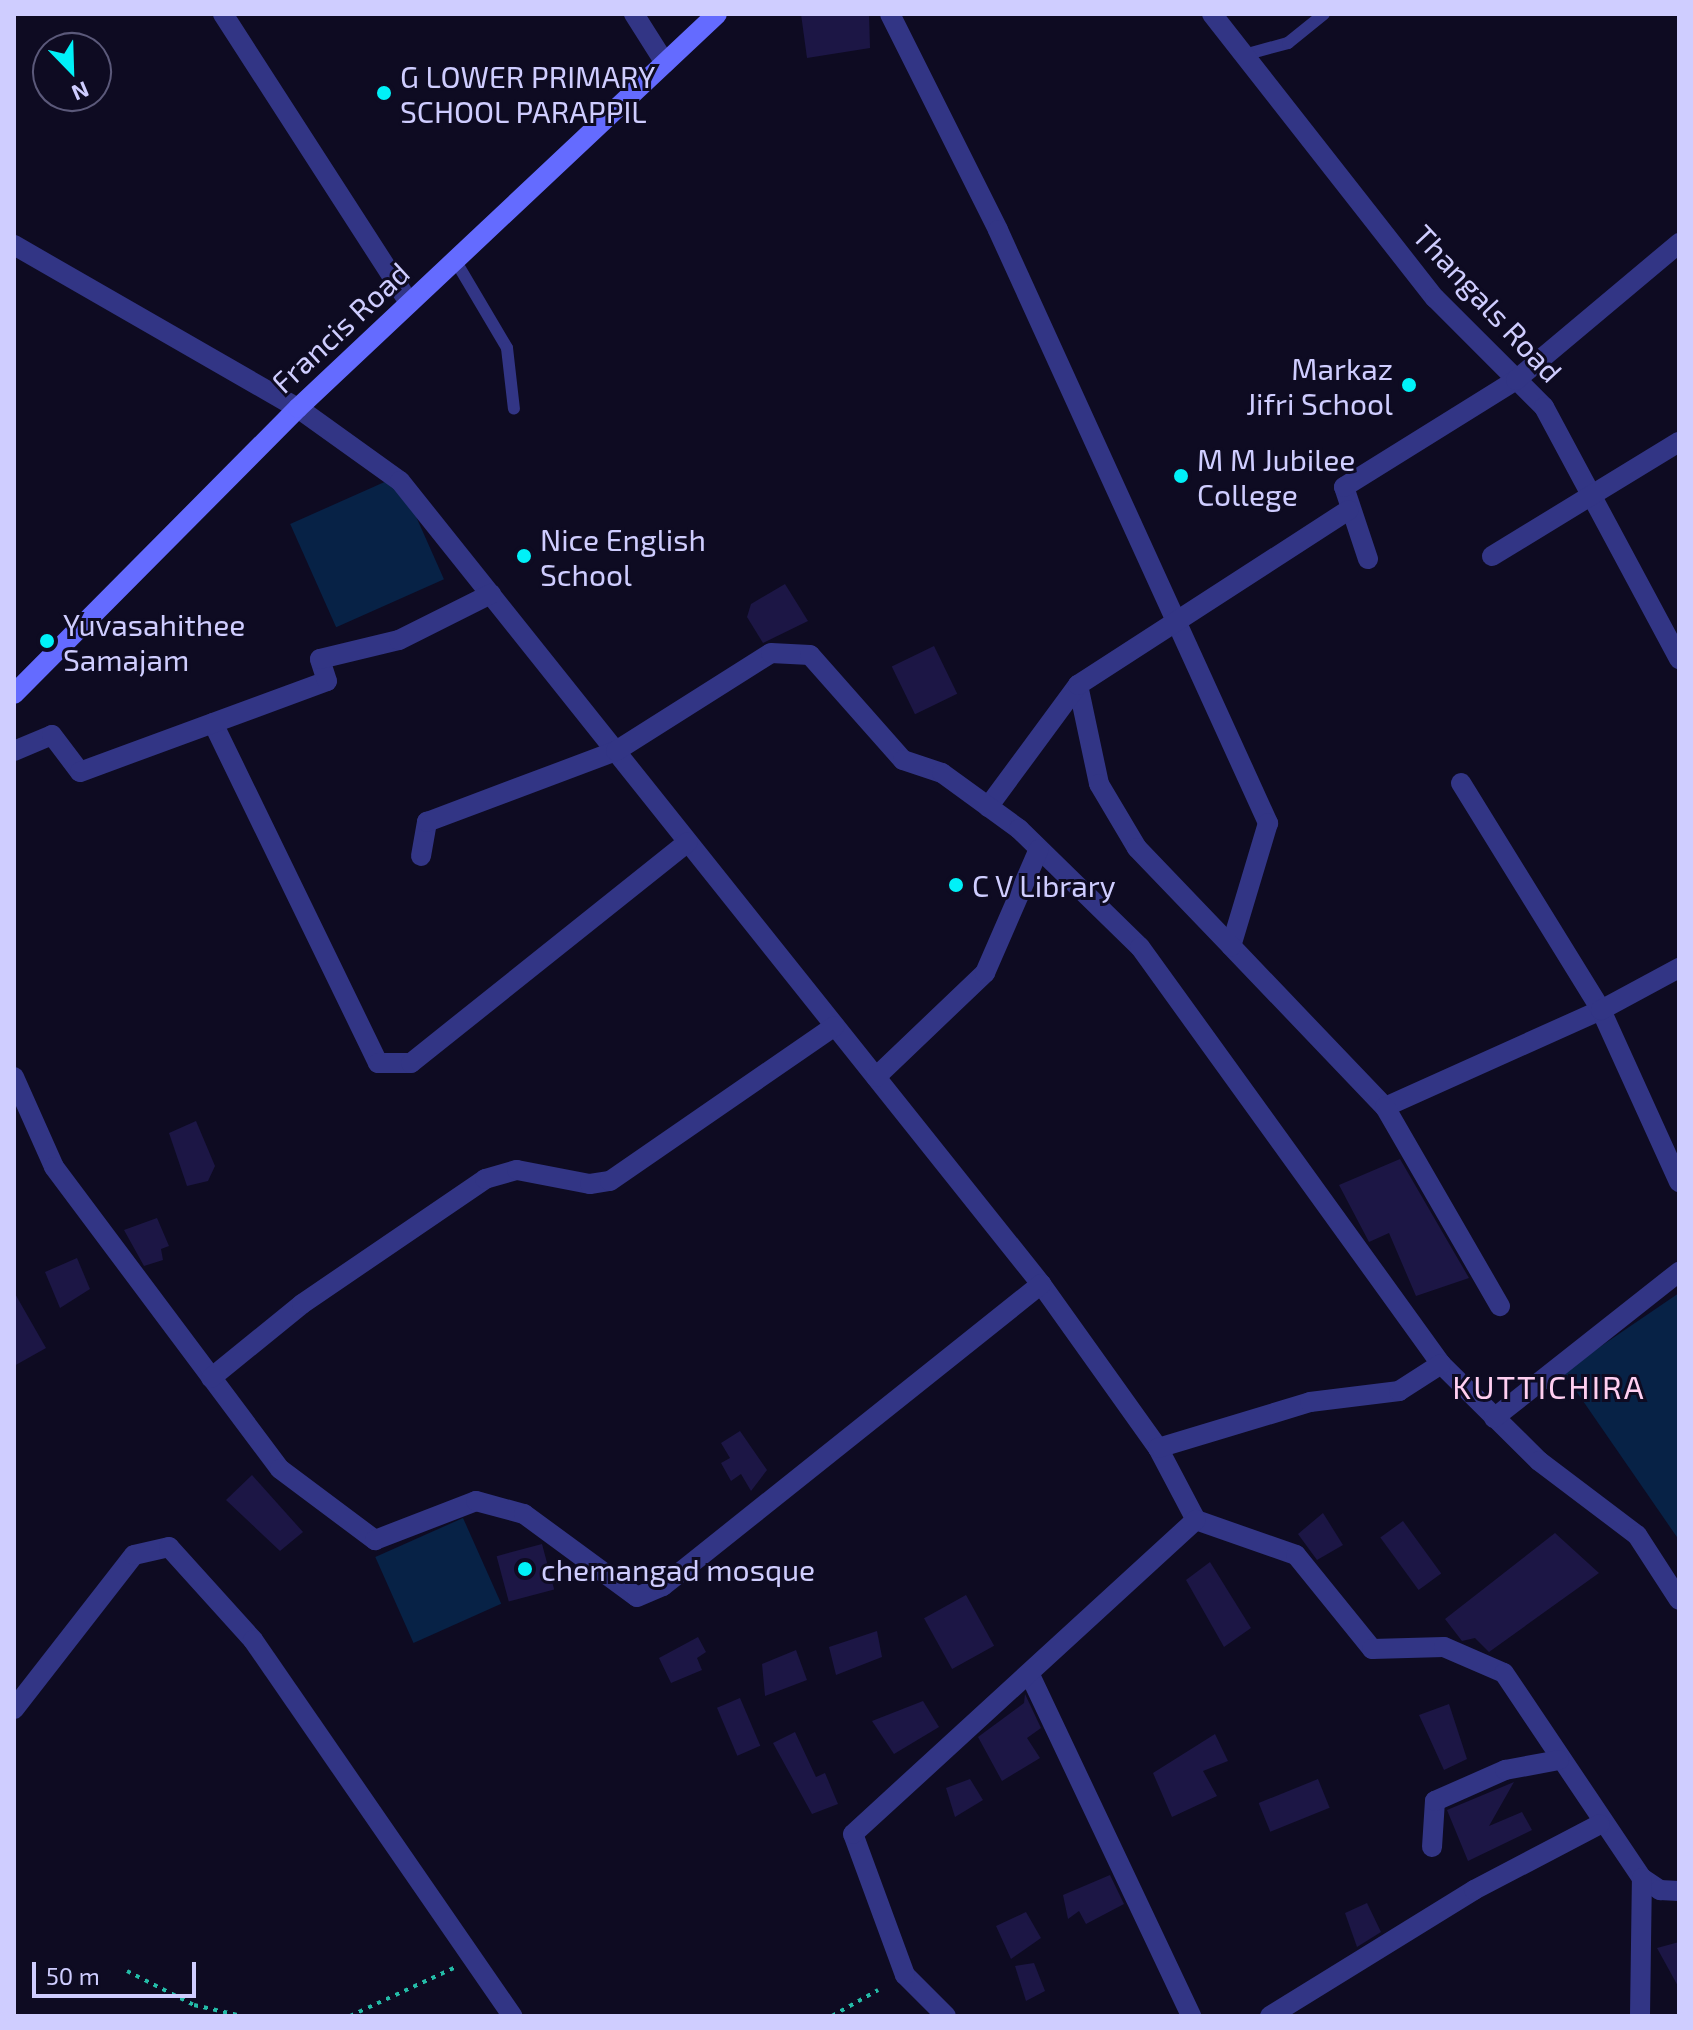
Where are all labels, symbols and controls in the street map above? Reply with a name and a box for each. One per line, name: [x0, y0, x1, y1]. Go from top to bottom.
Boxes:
north arrow: [32, 32, 112, 112]
place label: G LOWER PRIMARY SCHOOL PARAPPIL: [400, 58, 655, 128]
text: N: [68, 77, 93, 107]
marker: G LOWER PRIMARY SCHOOL PARAPPIL: [375, 84, 393, 102]
street label: Thangals Road: [1406, 217, 1570, 389]
street label: Francis Road: [264, 254, 416, 400]
place label: Markaz Jifri School: [1246, 350, 1393, 420]
marker: Markaz Jifri School: [1400, 376, 1418, 394]
place label: M M Jubilee College: [1197, 441, 1356, 512]
marker: M M Jubilee College: [1172, 467, 1190, 485]
place label: Nice English School: [540, 521, 706, 592]
marker: Nice English School: [515, 547, 533, 565]
place label: Yuvasahithee Samajam: [63, 606, 245, 676]
marker: Yuvasahithee Samajam: [38, 632, 56, 650]
place label: C V Library: [972, 867, 1117, 903]
marker: C V Library: [947, 876, 965, 894]
district label: KUTTICHIRA: [1452, 1367, 1646, 1405]
place label: chemangad mosque: [541, 1551, 815, 1587]
marker: chemangad mosque: [516, 1560, 534, 1578]
scale bar: [36, 1946, 200, 1996]
text: 50 m: [46, 1961, 100, 1990]

